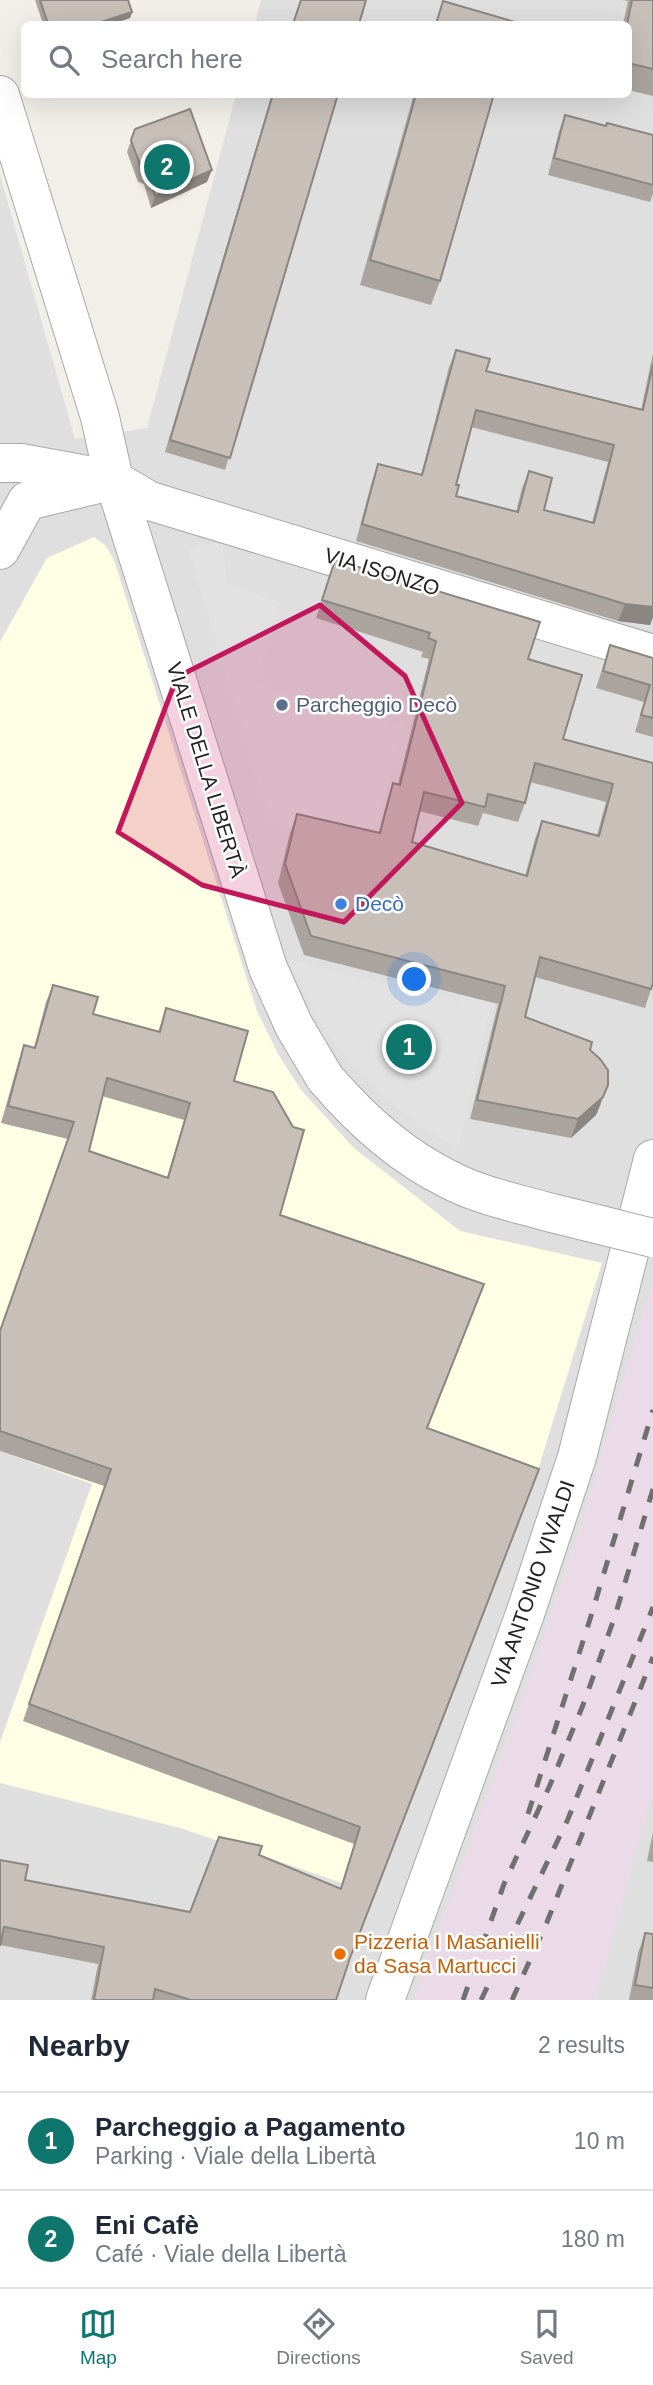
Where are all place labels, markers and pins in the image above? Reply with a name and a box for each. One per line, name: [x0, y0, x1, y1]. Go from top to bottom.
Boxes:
pin: 2: [144, 141, 190, 193]
place label: Parcheggio Decò: [296, 693, 457, 716]
marker: Parcheggio Decò: [274, 697, 290, 713]
place label: Decò: [355, 892, 404, 915]
marker: Decò: [333, 896, 349, 912]
pin: 1: [386, 1021, 432, 1073]
place label: Pizzeria I Masanielli da Sasa Martucci: [354, 1930, 540, 1977]
marker: Pizzeria I Masanielli da Sasa Martucci: [332, 1946, 348, 1962]

